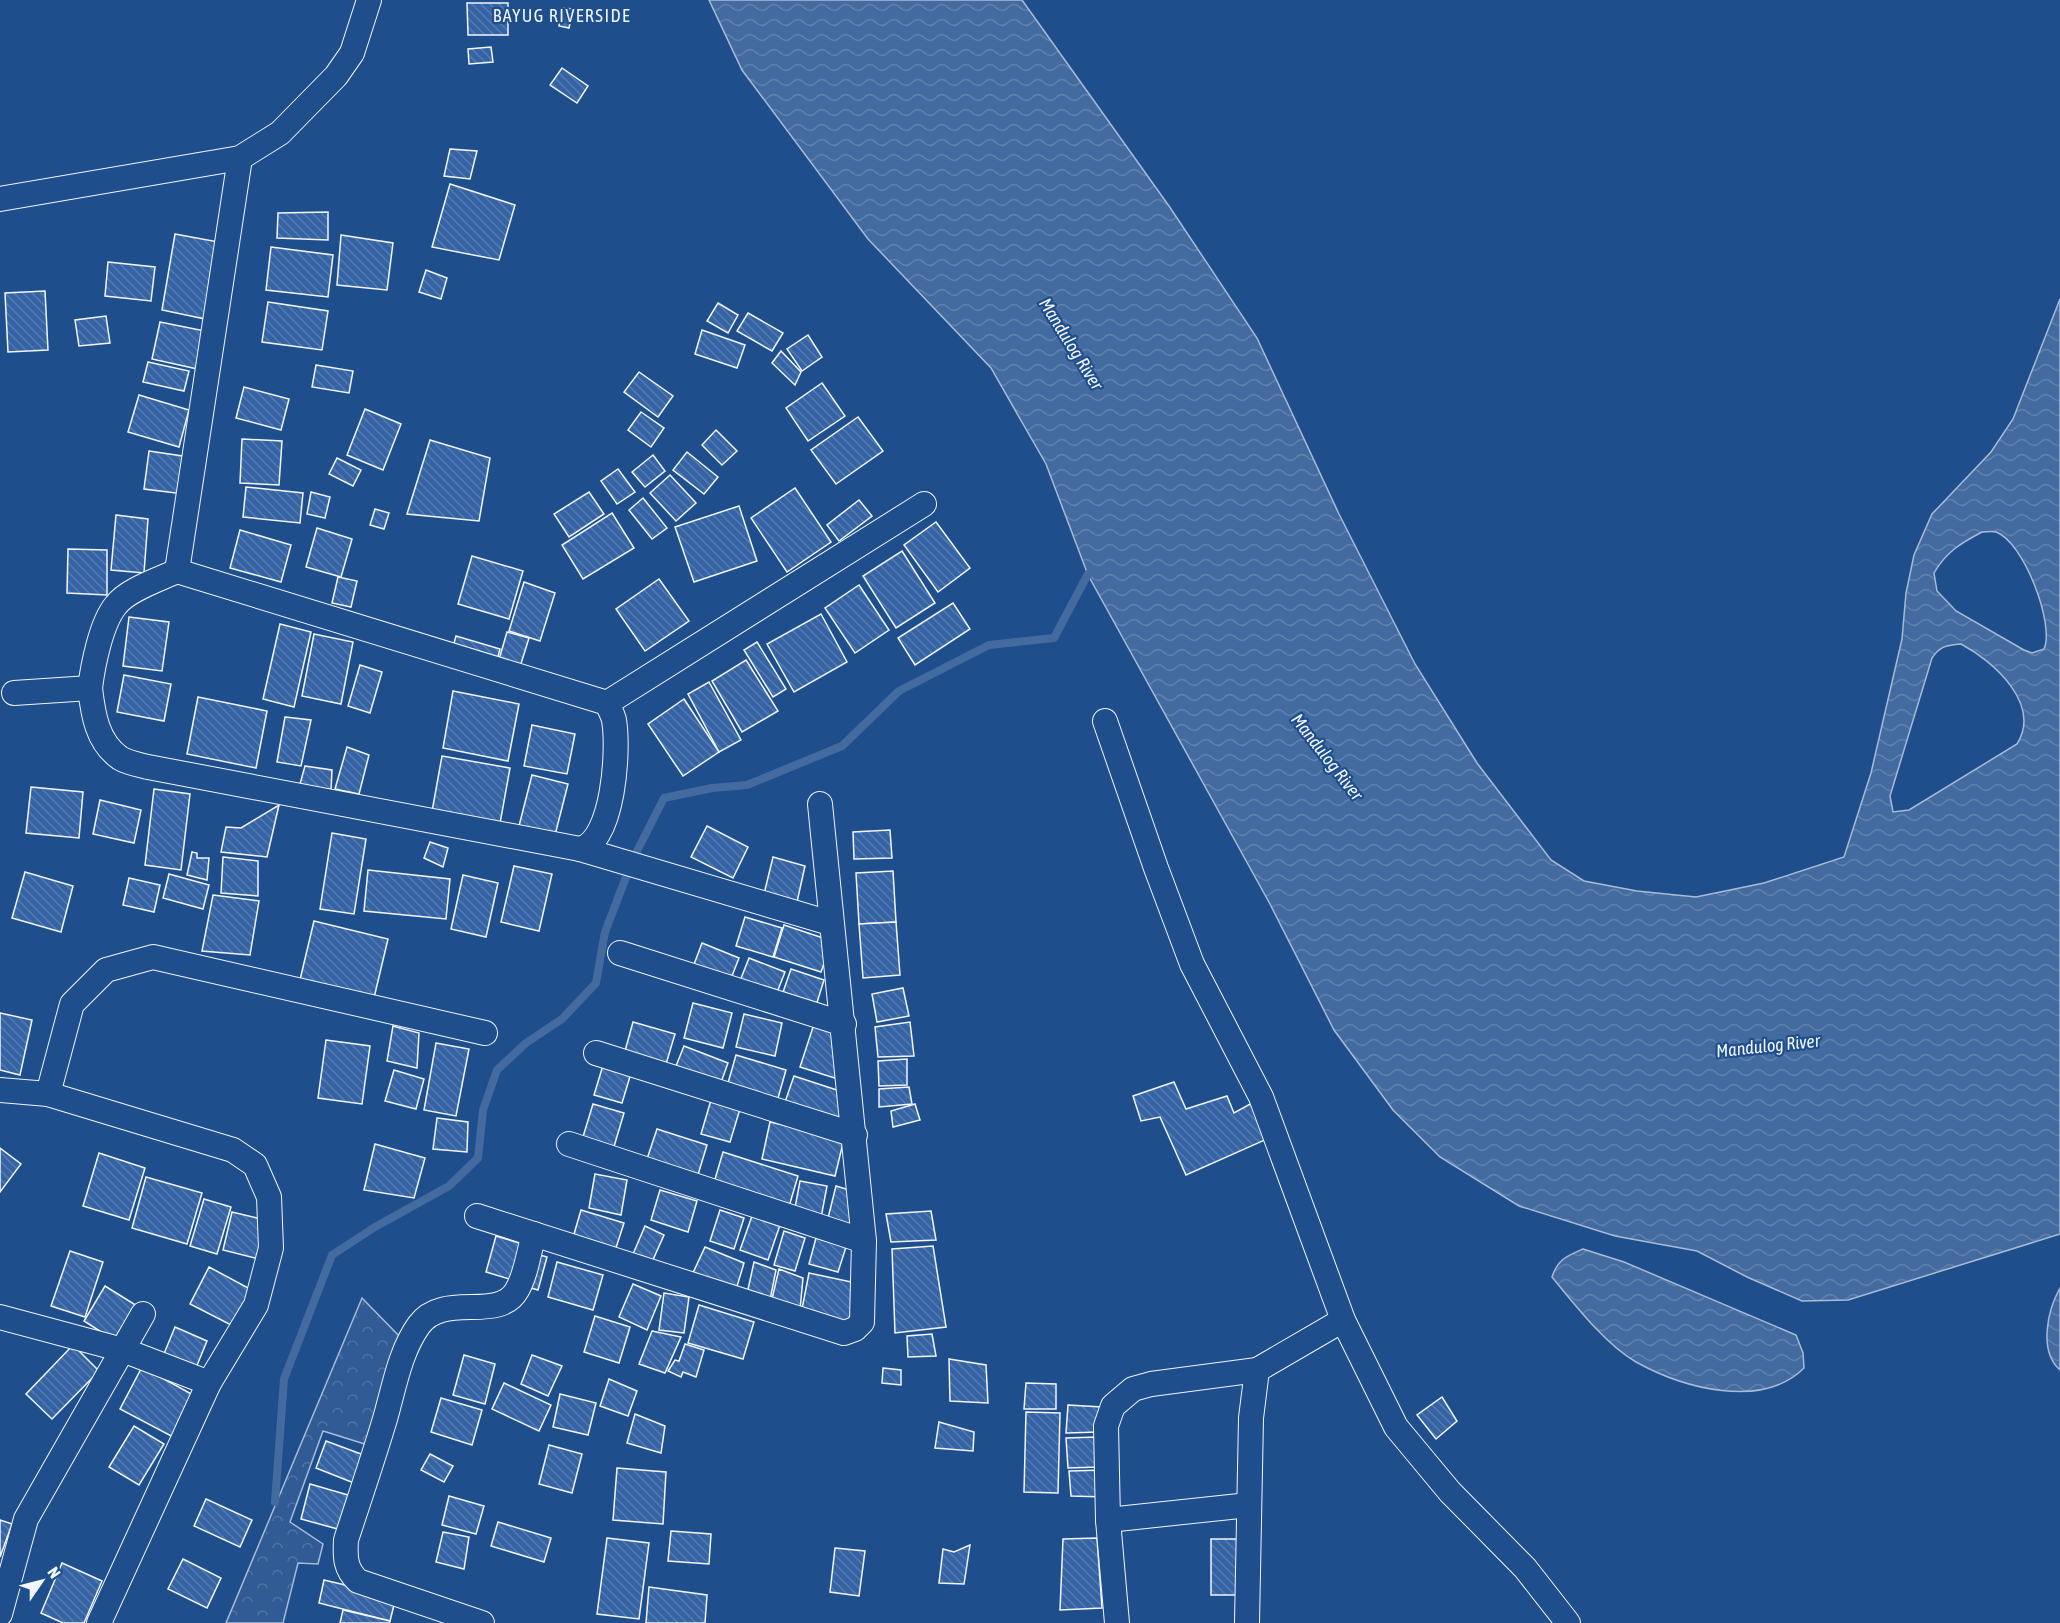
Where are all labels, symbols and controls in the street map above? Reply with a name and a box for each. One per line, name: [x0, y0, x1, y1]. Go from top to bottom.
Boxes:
district label: BAYUG RIVERSIDE: [493, 5, 631, 26]
water label: Mandulog River: [1035, 294, 1108, 394]
water label: Mandulog River: [1287, 709, 1368, 805]
water label: Mandulog River: [1715, 1030, 1822, 1061]
north arrow: [12, 1551, 72, 1611]
text: N: [44, 1563, 64, 1581]

